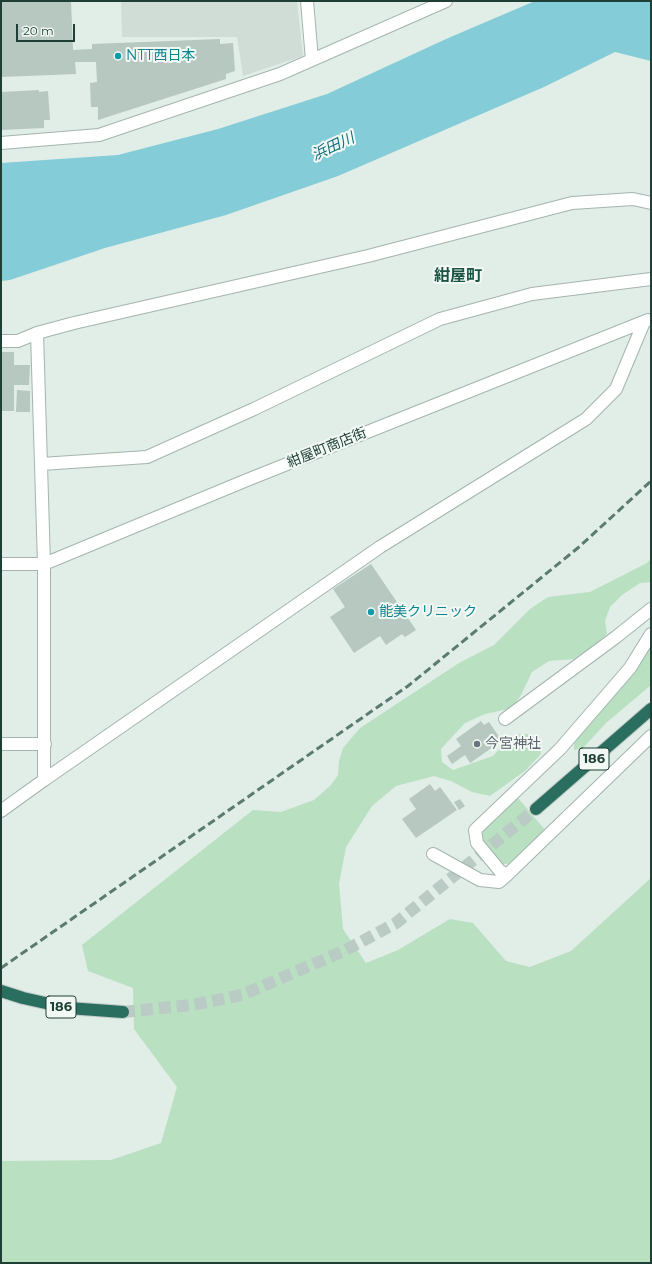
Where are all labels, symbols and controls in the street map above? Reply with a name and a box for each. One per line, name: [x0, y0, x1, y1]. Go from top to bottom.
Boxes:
scale bar: [18, 16, 77, 42]
text: 20 m: [23, 23, 54, 38]
place label: NTT西日本: [126, 48, 196, 64]
marker: NTT西日本: [113, 51, 123, 61]
water label: 浜田川: [309, 129, 357, 165]
district label: 紺屋町: [434, 266, 482, 286]
street label: 紺屋町商店街: [285, 424, 369, 472]
place label: 能美クリニック: [379, 604, 477, 620]
marker: 能美クリニック: [366, 607, 376, 617]
place label: 今宮神社: [485, 736, 541, 752]
marker: 今宮神社: [472, 739, 482, 749]
road number: 186: [579, 748, 609, 770]
road number: 186: [46, 996, 76, 1018]

